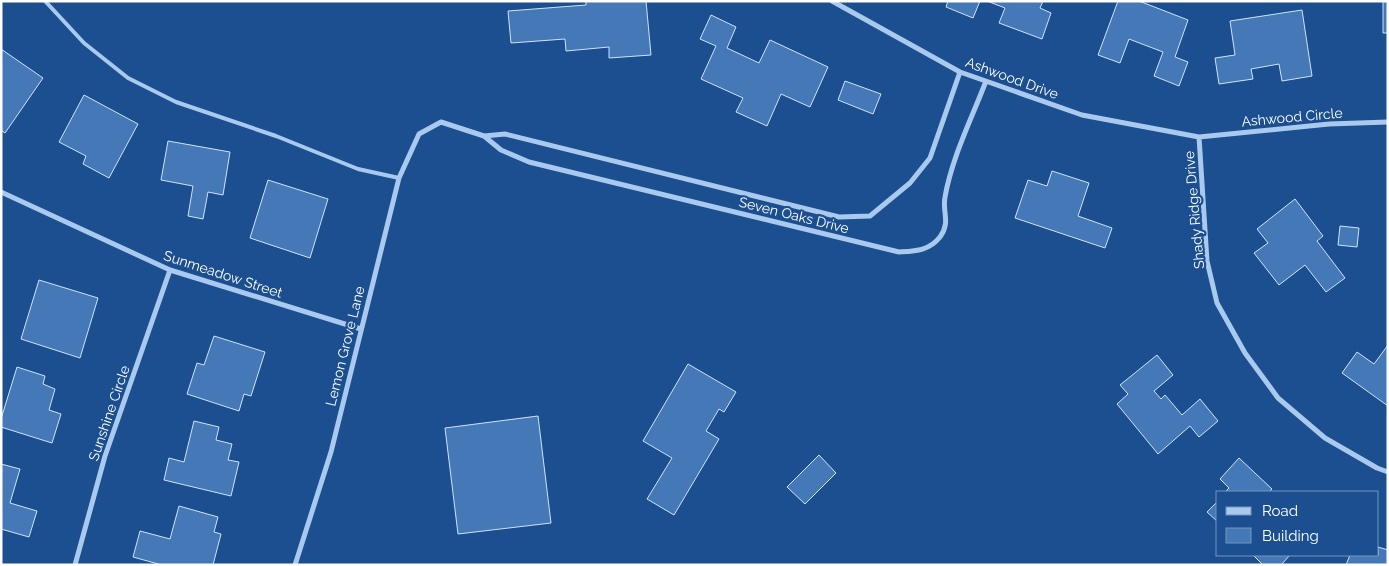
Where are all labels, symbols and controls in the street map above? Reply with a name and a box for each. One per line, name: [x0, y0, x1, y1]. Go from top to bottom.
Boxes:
street label: Ashwood Drive: [963, 54, 1061, 102]
street label: Ashwood Circle: [1241, 105, 1343, 129]
street label: Shady Ridge Drive: [1181, 150, 1207, 270]
street label: Seven Oaks Drive: [737, 194, 851, 236]
street label: Sunmeadow Street: [162, 247, 285, 301]
street label: Lemon Grove Lane: [322, 284, 368, 408]
street label: Sunshine Circle: [85, 363, 133, 463]
legend: [1216, 491, 1379, 556]
text: Road: [1262, 502, 1298, 520]
text: Building: [1262, 527, 1319, 545]

